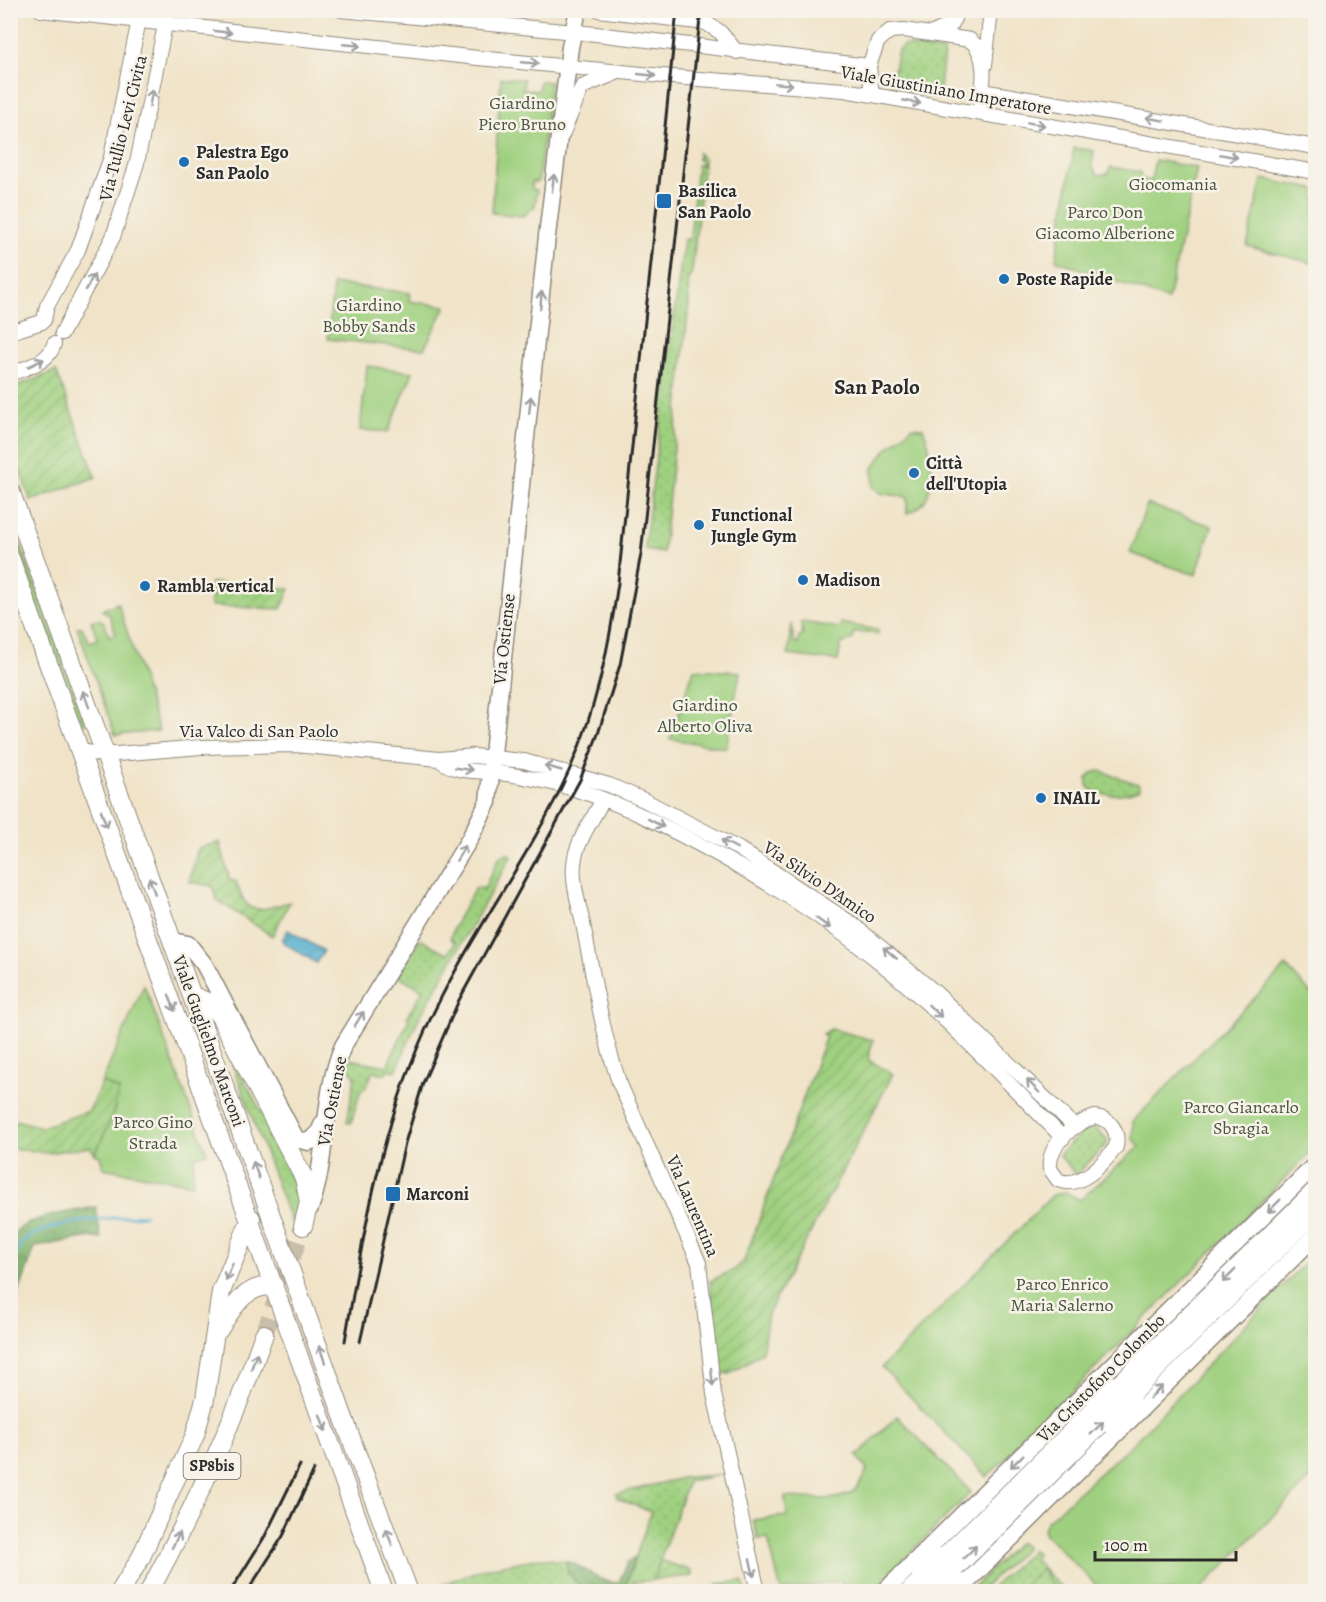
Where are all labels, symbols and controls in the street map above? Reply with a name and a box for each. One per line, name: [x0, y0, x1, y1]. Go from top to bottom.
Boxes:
one-way arrow: [213, 27, 233, 38]
one-way arrow: [342, 40, 361, 51]
street label: Via Tullio Levi Civita: [93, 52, 153, 205]
one-way arrow: [519, 58, 539, 69]
street label: Viale Giustiniano Imperatore: [838, 59, 1053, 120]
one-way arrow: [636, 70, 656, 81]
one-way arrow: [774, 79, 794, 90]
one-way arrow: [146, 89, 157, 108]
park label: Giardino Piero Bruno: [478, 91, 566, 136]
one-way arrow: [901, 97, 921, 108]
one-way arrow: [1145, 113, 1165, 124]
one-way arrow: [1026, 119, 1046, 130]
place label: Palestra Ego San Paolo: [196, 140, 289, 185]
one-way arrow: [1218, 151, 1238, 162]
marker: Palestra Ego San Paolo: [177, 155, 191, 169]
park label: Giocomania: [1129, 172, 1218, 196]
one-way arrow: [548, 174, 559, 193]
place label: Basilica San Paolo: [678, 179, 751, 224]
marker: Basilica San Paolo: [655, 192, 673, 210]
park label: Parco Don Giacomo Alberione: [1035, 200, 1175, 245]
place label: Poste Rapide: [1016, 267, 1113, 291]
marker: Poste Rapide: [997, 272, 1011, 286]
one-way arrow: [85, 274, 97, 292]
one-way arrow: [536, 290, 547, 310]
park label: Giardino Bobby Sands: [322, 293, 416, 338]
one-way arrow: [27, 357, 44, 369]
district label: San Paolo: [834, 373, 920, 401]
one-way arrow: [525, 395, 536, 415]
place label: Città dell'Utopia: [926, 451, 1008, 496]
marker: Città dell'Utopia: [907, 466, 921, 480]
place label: Functional Jungle Gym: [711, 503, 797, 548]
marker: Functional Jungle Gym: [692, 518, 706, 532]
place label: Madison: [815, 568, 880, 592]
marker: Madison: [796, 573, 810, 587]
place label: Rambla vertical: [157, 574, 274, 598]
marker: Rambla vertical: [138, 579, 152, 593]
street label: Via Ostiense: [487, 592, 521, 687]
one-way arrow: [79, 691, 90, 709]
park label: Giardino Alberto Oliva: [656, 693, 753, 738]
street label: Via Valco di San Paolo: [178, 719, 339, 743]
one-way arrow: [543, 762, 562, 774]
one-way arrow: [453, 764, 473, 775]
place label: INAIL: [1053, 786, 1100, 810]
marker: INAIL: [1034, 791, 1048, 805]
one-way arrow: [100, 809, 111, 828]
one-way arrow: [647, 817, 665, 829]
street label: Via Silvio D'Amico: [758, 835, 881, 929]
one-way arrow: [720, 838, 738, 849]
one-way arrow: [456, 845, 468, 862]
one-way arrow: [145, 877, 156, 895]
one-way arrow: [815, 917, 831, 929]
one-way arrow: [883, 946, 898, 960]
street label: Viale Guglielmo Marconi: [166, 951, 251, 1130]
one-way arrow: [167, 993, 178, 1011]
one-way arrow: [927, 1004, 942, 1018]
one-way arrow: [353, 1011, 365, 1027]
street label: Via Ostiense: [311, 1054, 352, 1149]
one-way arrow: [1026, 1078, 1040, 1093]
park label: Parco Giancarlo Sbragia: [1183, 1095, 1299, 1140]
park label: Parco Gino Strada: [113, 1110, 193, 1155]
street label: Via Laurentina: [660, 1150, 725, 1261]
one-way arrow: [249, 1161, 260, 1180]
place label: Marconi: [406, 1182, 469, 1206]
marker: Marconi: [384, 1185, 402, 1203]
one-way arrow: [1267, 1198, 1282, 1213]
one-way arrow: [223, 1262, 234, 1281]
one-way arrow: [1222, 1268, 1236, 1283]
park label: Parco Enrico Maria Salerno: [1010, 1272, 1114, 1317]
street label: Via Cristoforo Colombo: [1031, 1309, 1170, 1448]
one-way arrow: [315, 1345, 326, 1364]
one-way arrow: [250, 1353, 261, 1371]
one-way arrow: [707, 1367, 718, 1387]
one-way arrow: [1149, 1385, 1164, 1399]
one-way arrow: [319, 1413, 330, 1432]
one-way arrow: [1089, 1421, 1104, 1436]
road number: SP8bis: [184, 1453, 240, 1479]
one-way arrow: [1009, 1454, 1024, 1469]
scale bar: [1095, 1524, 1236, 1562]
one-way arrow: [382, 1528, 393, 1547]
one-way arrow: [171, 1531, 182, 1549]
text: 100 m: [1104, 1533, 1148, 1557]
one-way arrow: [963, 1545, 978, 1560]
one-way arrow: [747, 1558, 759, 1577]

